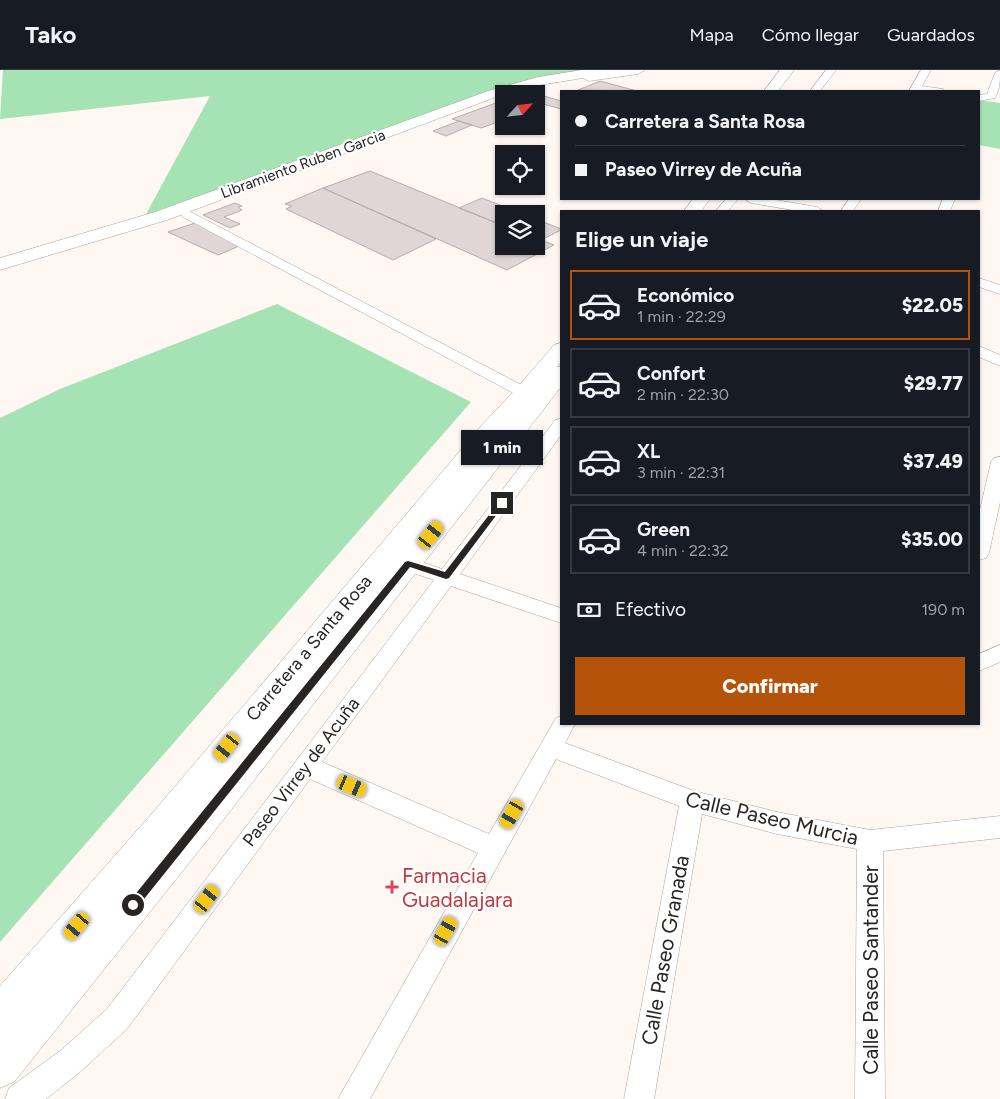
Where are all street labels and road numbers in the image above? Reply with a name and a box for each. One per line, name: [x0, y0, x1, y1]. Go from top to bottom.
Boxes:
street label: Libramiento Ruben Garcia: [218, 126, 388, 202]
street label: Carretera a Santa Rosa: [241, 570, 377, 726]
street label: Paseo Virrey de Acuña: [238, 693, 364, 851]
street label: Calle Paseo Murcia: [683, 786, 861, 850]
street label: Calle Paseo Granada: [636, 853, 694, 1047]
street label: Calle Paseo Santander: [858, 865, 883, 1075]

